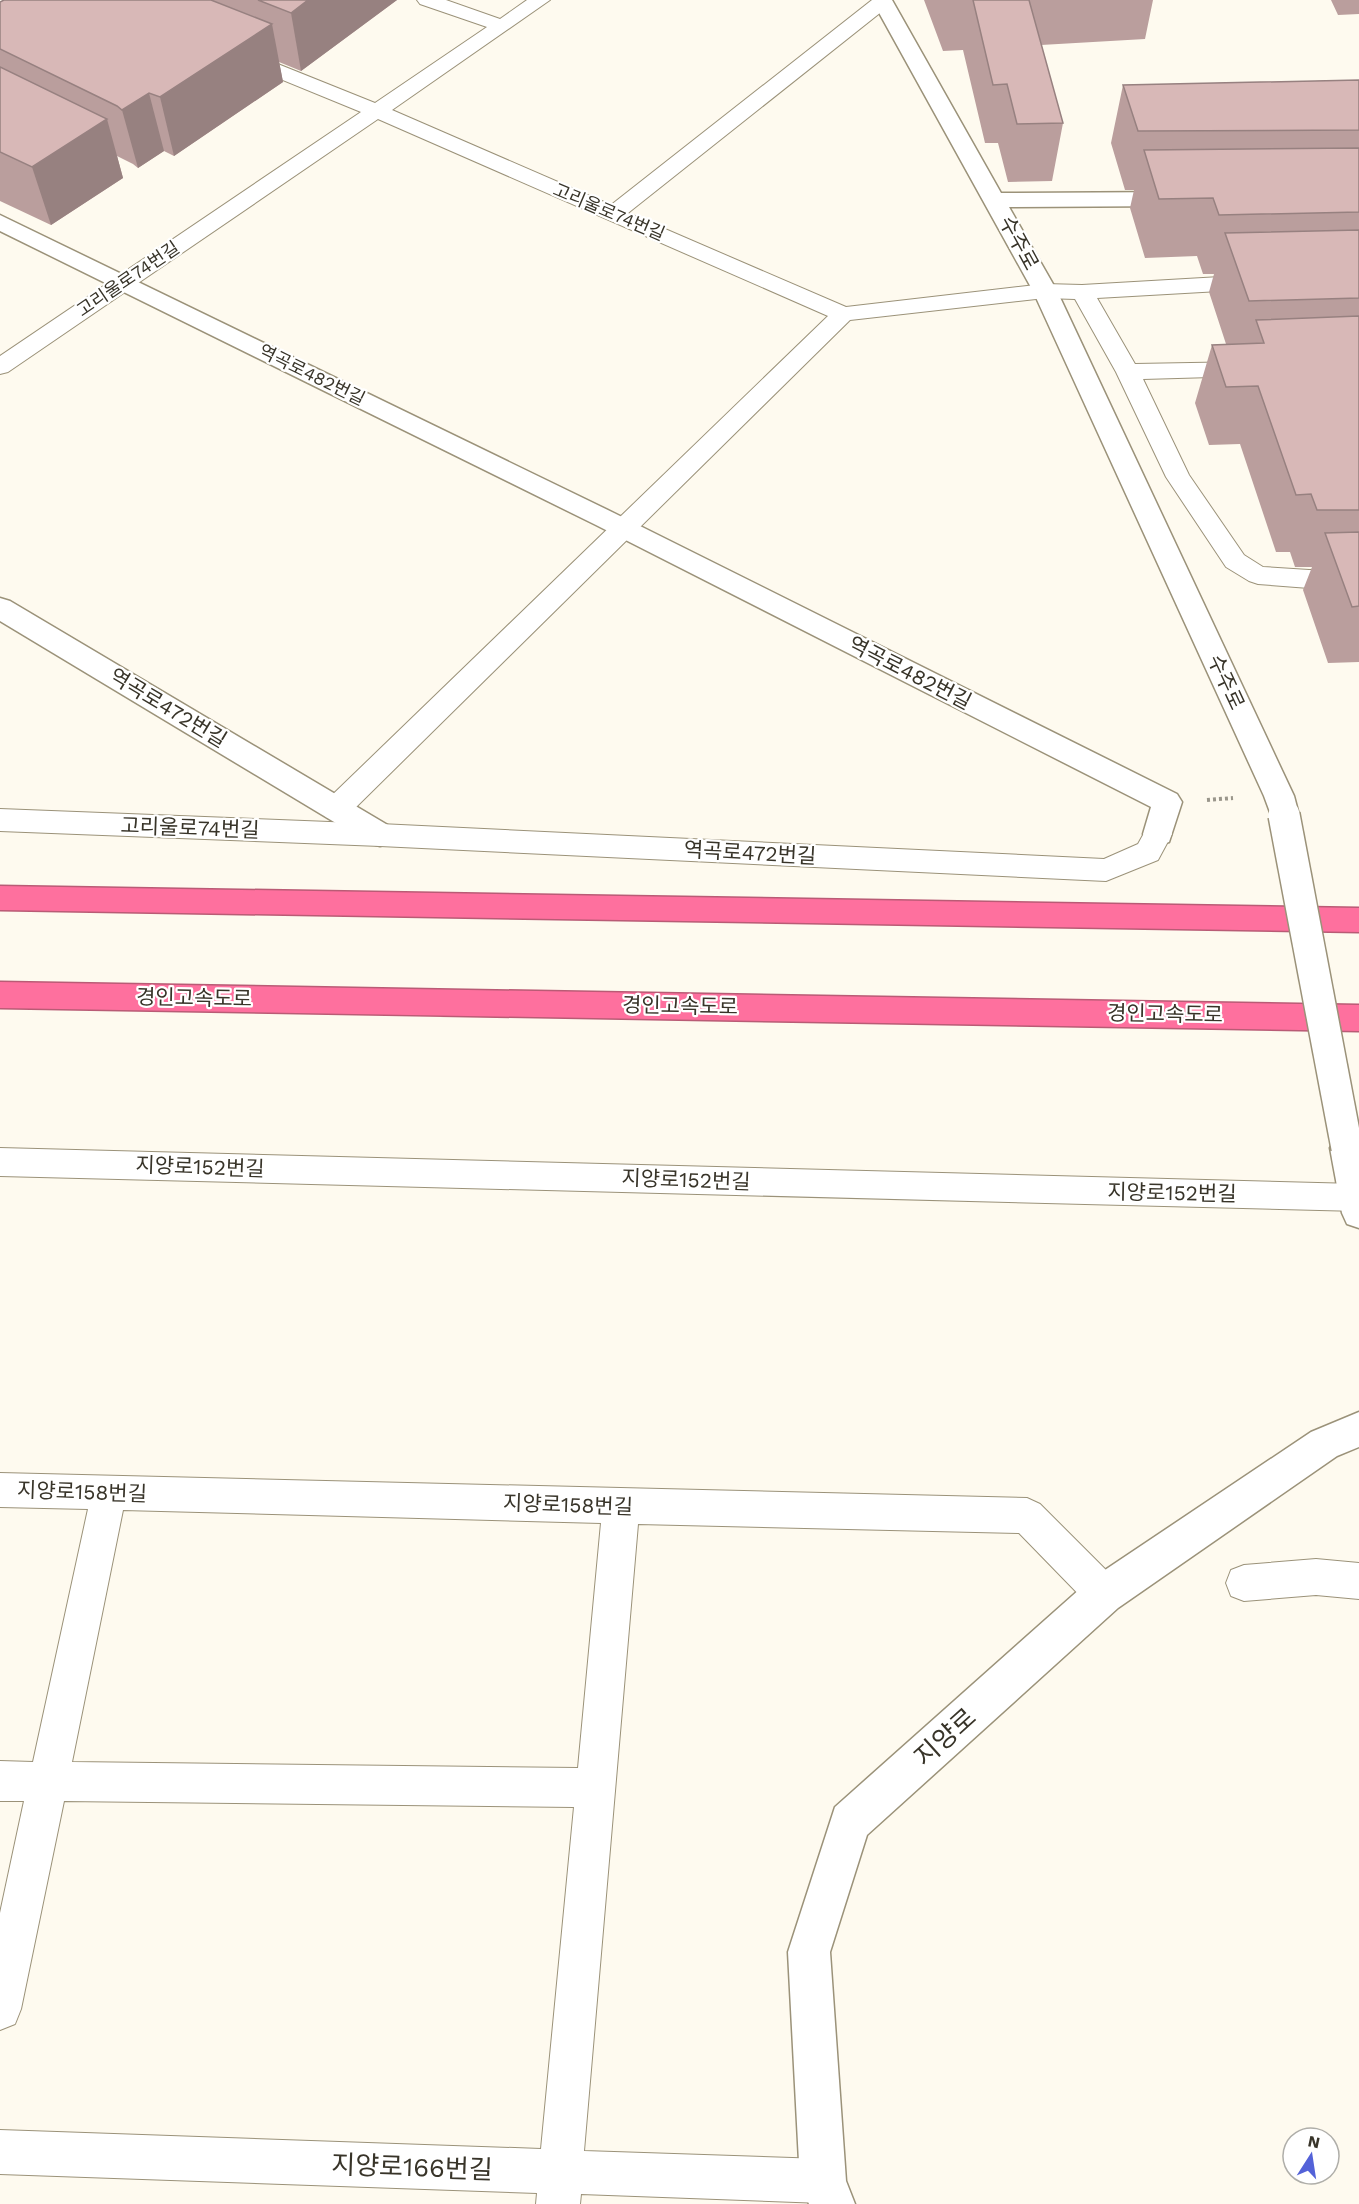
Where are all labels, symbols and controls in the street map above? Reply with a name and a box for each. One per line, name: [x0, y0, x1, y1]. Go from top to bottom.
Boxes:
street label: 고리울로74번길: [550, 179, 668, 245]
street label: 수주로: [994, 211, 1044, 274]
street label: 고리울로74번길: [72, 237, 183, 321]
street label: 역곡로482번길: [256, 340, 369, 409]
street label: 역곡로482번길: [845, 631, 976, 714]
street label: 수주로: [1203, 650, 1250, 713]
street label: 역곡로472번길: [105, 663, 231, 752]
street label: 고리울로74번길: [120, 813, 260, 842]
street label: 역곡로472번길: [683, 837, 817, 868]
street label: 경인고속도로: [136, 984, 252, 1011]
street label: 경인고속도로: [622, 992, 738, 1019]
street label: 경인고속도로: [1107, 1000, 1223, 1027]
street label: 지양로152번길: [135, 1152, 265, 1181]
street label: 지양로152번길: [621, 1165, 751, 1194]
street label: 지양로152번길: [1107, 1179, 1237, 1206]
street label: 지양로158번길: [17, 1477, 147, 1506]
street label: 지양로158번길: [503, 1490, 633, 1519]
street label: 지양로: [908, 1702, 982, 1772]
north arrow: [1281, 2126, 1341, 2186]
text: N: [1306, 2131, 1322, 2152]
street label: 지양로166번길: [331, 2149, 493, 2185]

